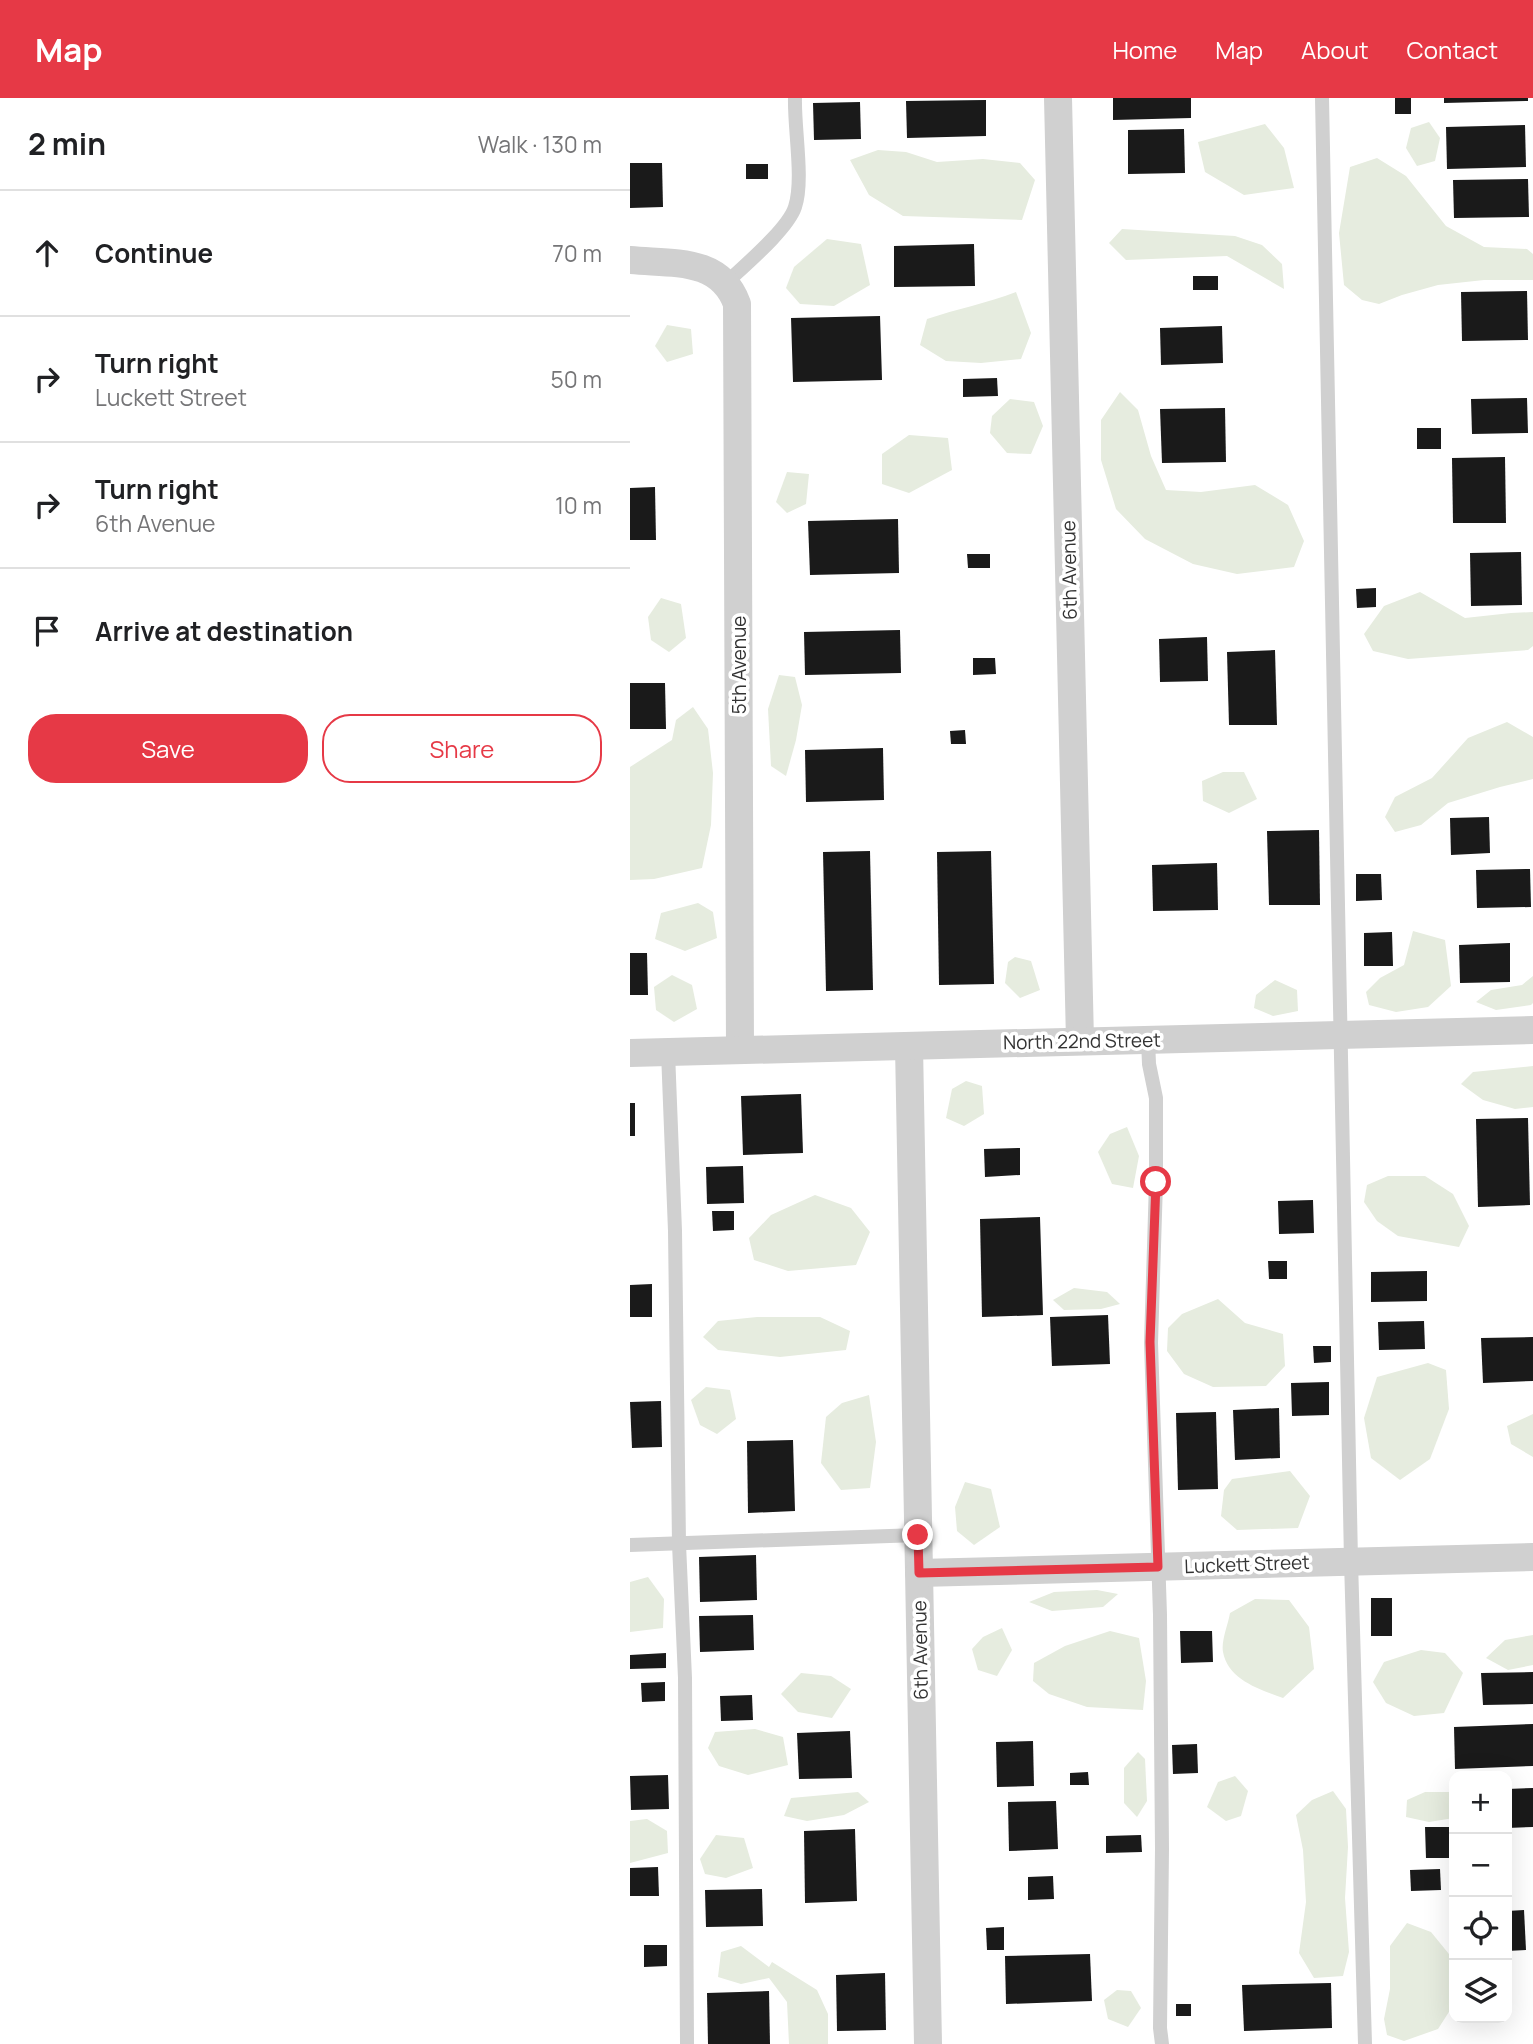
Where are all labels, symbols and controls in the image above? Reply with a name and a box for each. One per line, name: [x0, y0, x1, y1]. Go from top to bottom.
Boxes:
text: Map: [35, 27, 103, 72]
text: Home: [1112, 33, 1177, 66]
text: Map: [1215, 33, 1263, 66]
text: About: [1301, 33, 1369, 66]
text: Contact: [1407, 33, 1498, 66]
text: 2 min: [28, 123, 106, 164]
text: Walk · 130 m: [478, 128, 602, 160]
icon: ahead: [28, 234, 66, 272]
text: Continue: [95, 235, 213, 271]
text: 70 m: [552, 237, 602, 269]
text: Turn right: [95, 345, 219, 381]
icon: right: [28, 360, 66, 398]
text: 50 m: [551, 363, 602, 395]
text: Luckett Street: [95, 381, 247, 413]
text: Turn right: [95, 471, 219, 507]
icon: right: [28, 486, 66, 524]
text: 10 m: [555, 489, 602, 521]
text: 6th Avenue: [95, 507, 215, 539]
street label: 6th Avenue: [1055, 520, 1083, 620]
icon: arrive: [28, 612, 66, 650]
text: Arrive at destination: [95, 613, 353, 649]
street label: 5th Avenue: [726, 616, 752, 714]
button: Save: [28, 714, 308, 783]
button: Share: [322, 714, 602, 783]
street label: North 22nd Street: [1003, 1027, 1161, 1055]
route start: [1140, 1166, 1171, 1197]
route end: [902, 1519, 933, 1550]
street label: Luckett Street: [1184, 1549, 1310, 1579]
street label: 6th Avenue: [906, 1600, 934, 1700]
map controls: [1449, 1771, 1512, 2023]
button: +: [1449, 1771, 1512, 1834]
button: −: [1449, 1834, 1512, 1897]
button: locate: [1449, 1897, 1512, 1960]
button: layers: [1449, 1960, 1512, 2023]

